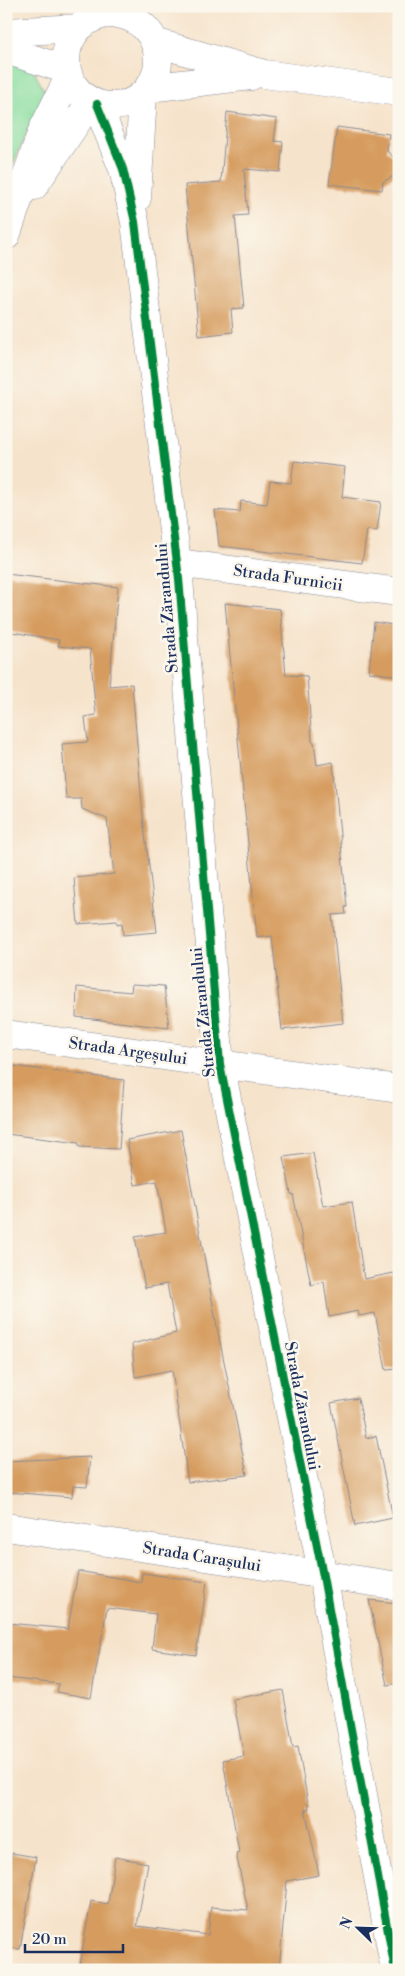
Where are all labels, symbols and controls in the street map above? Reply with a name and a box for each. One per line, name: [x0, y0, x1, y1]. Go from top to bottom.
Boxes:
street label: Strada Zărandului: [151, 542, 183, 674]
street label: Strada Furnicii: [232, 560, 344, 596]
street label: Strada Zărandului: [186, 946, 220, 1078]
street label: Strada Argeșului: [67, 1033, 189, 1069]
street label: Strada Zărandului: [280, 1340, 324, 1472]
street label: Strada Carașului: [141, 1538, 263, 1576]
north arrow: [332, 1904, 382, 1954]
text: N: [337, 1915, 357, 1932]
scale bar: [25, 1921, 122, 1953]
text: 20 m: [32, 1930, 67, 1949]

